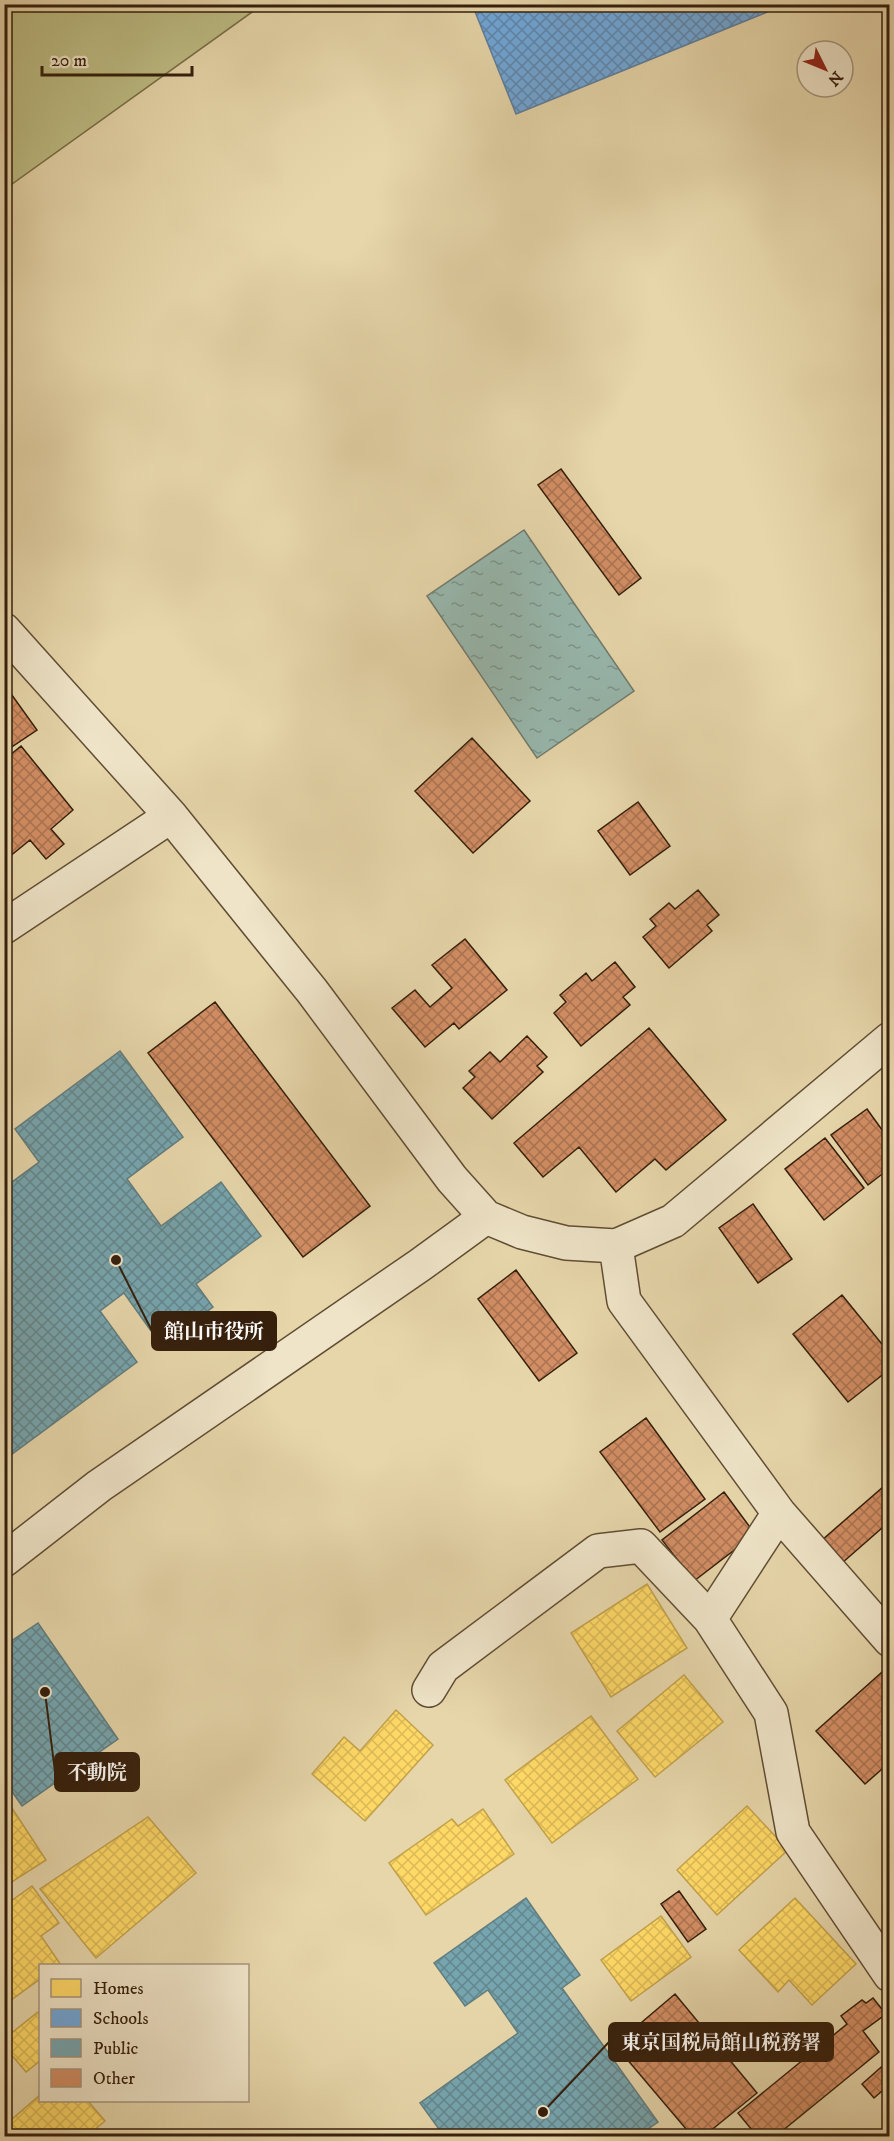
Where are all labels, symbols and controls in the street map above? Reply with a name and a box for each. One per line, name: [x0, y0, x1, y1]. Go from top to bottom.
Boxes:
scale bar: [42, 39, 192, 77]
north arrow: [795, 39, 855, 99]
text: 20 m: [51, 50, 87, 72]
text: N: [823, 67, 847, 90]
callout: 館山市役所: [152, 1312, 276, 1350]
text: 館山市役所: [164, 1320, 264, 1345]
callout: 不動院: [55, 1753, 139, 1791]
text: 不動院: [67, 1761, 127, 1786]
legend: [39, 1964, 249, 2102]
text: Homes: [93, 1978, 144, 2000]
text: Schools: [93, 2008, 148, 2030]
callout: 東京国税局館山税務署: [609, 2023, 833, 2061]
text: 東京国税局館山税務署: [621, 2031, 821, 2056]
text: Public: [93, 2038, 139, 2060]
text: Other: [93, 2068, 135, 2090]

